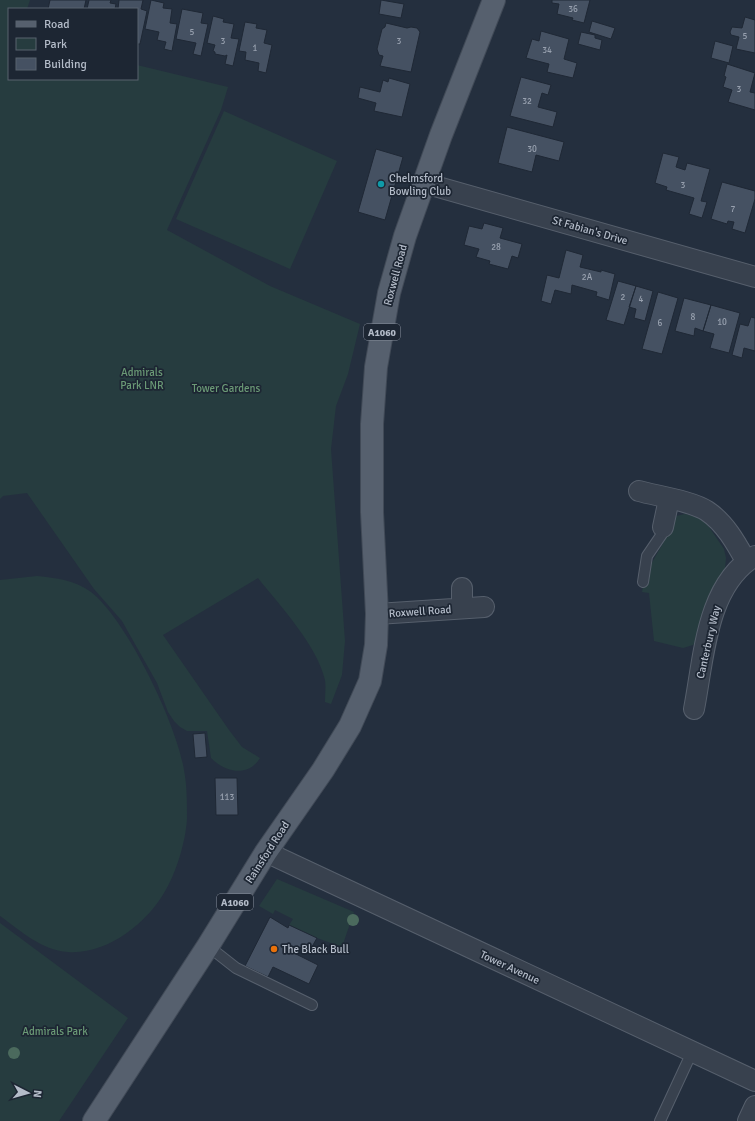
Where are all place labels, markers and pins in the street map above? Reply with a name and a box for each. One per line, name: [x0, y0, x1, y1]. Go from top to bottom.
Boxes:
place label: Chelmsford Bowling Club: [389, 172, 451, 198]
marker: Chelmsford Bowling Club: [376, 179, 386, 189]
place label: The Black Bull: [282, 943, 349, 956]
marker: The Black Bull: [269, 944, 279, 954]

